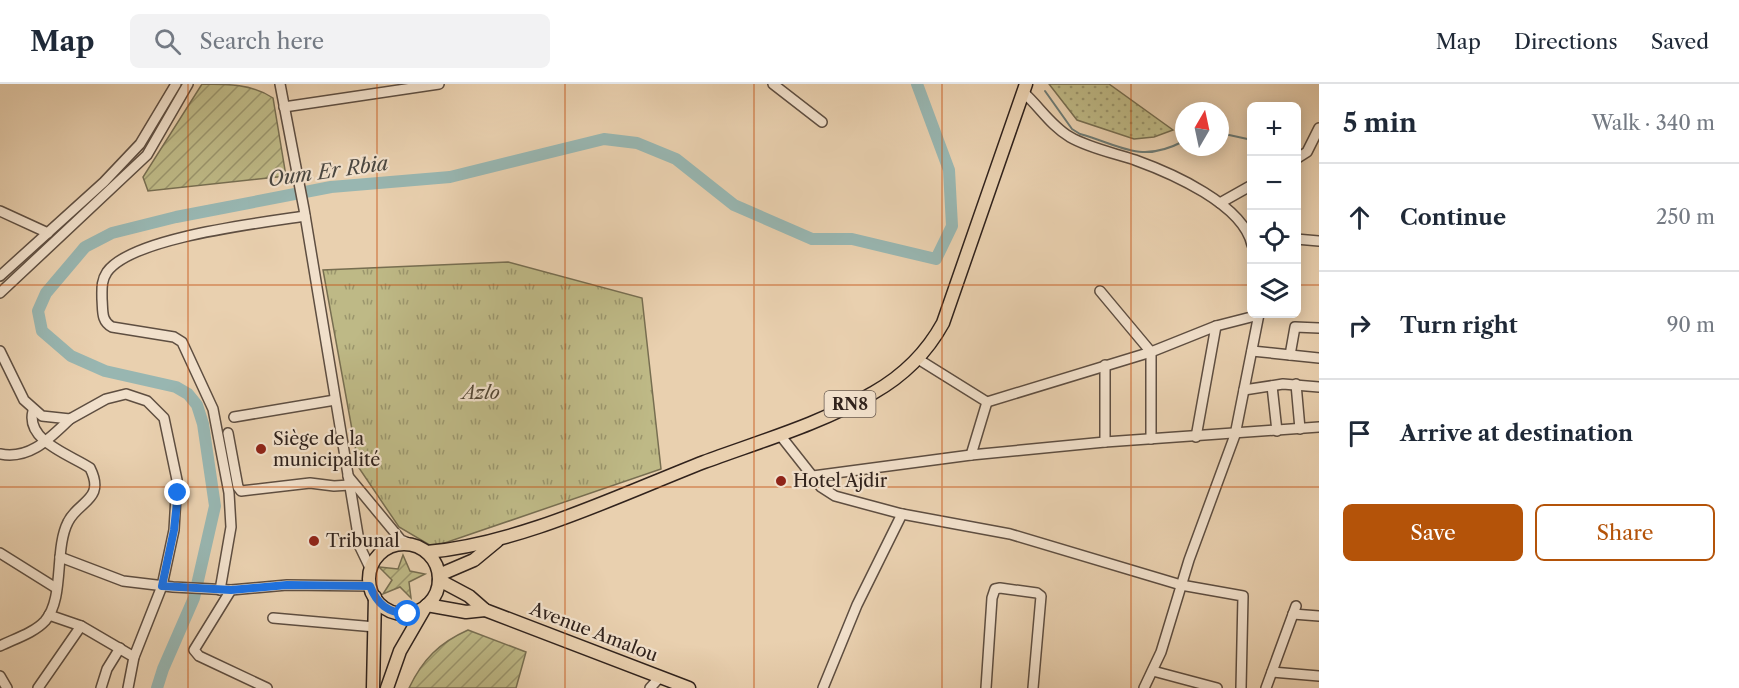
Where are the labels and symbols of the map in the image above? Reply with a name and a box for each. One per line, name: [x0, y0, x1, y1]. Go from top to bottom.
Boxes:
north arrow: [1175, 102, 1229, 156]
water label: Oum Er Rbia: [266, 151, 390, 191]
park label: Azlo: [459, 382, 500, 404]
road number: RN8: [824, 391, 876, 417]
place label: Siège de la municipalité: [273, 428, 380, 471]
marker: Siège de la municipalité: [254, 442, 268, 456]
place label: Hotel Ajdir: [793, 470, 888, 492]
marker: Hotel Ajdir: [774, 474, 788, 488]
route end: [164, 479, 190, 505]
place label: Tribunal: [326, 530, 400, 552]
marker: Tribunal: [307, 534, 321, 548]
street label: Avenue Amalou: [526, 597, 661, 666]
route start: [394, 600, 420, 626]

